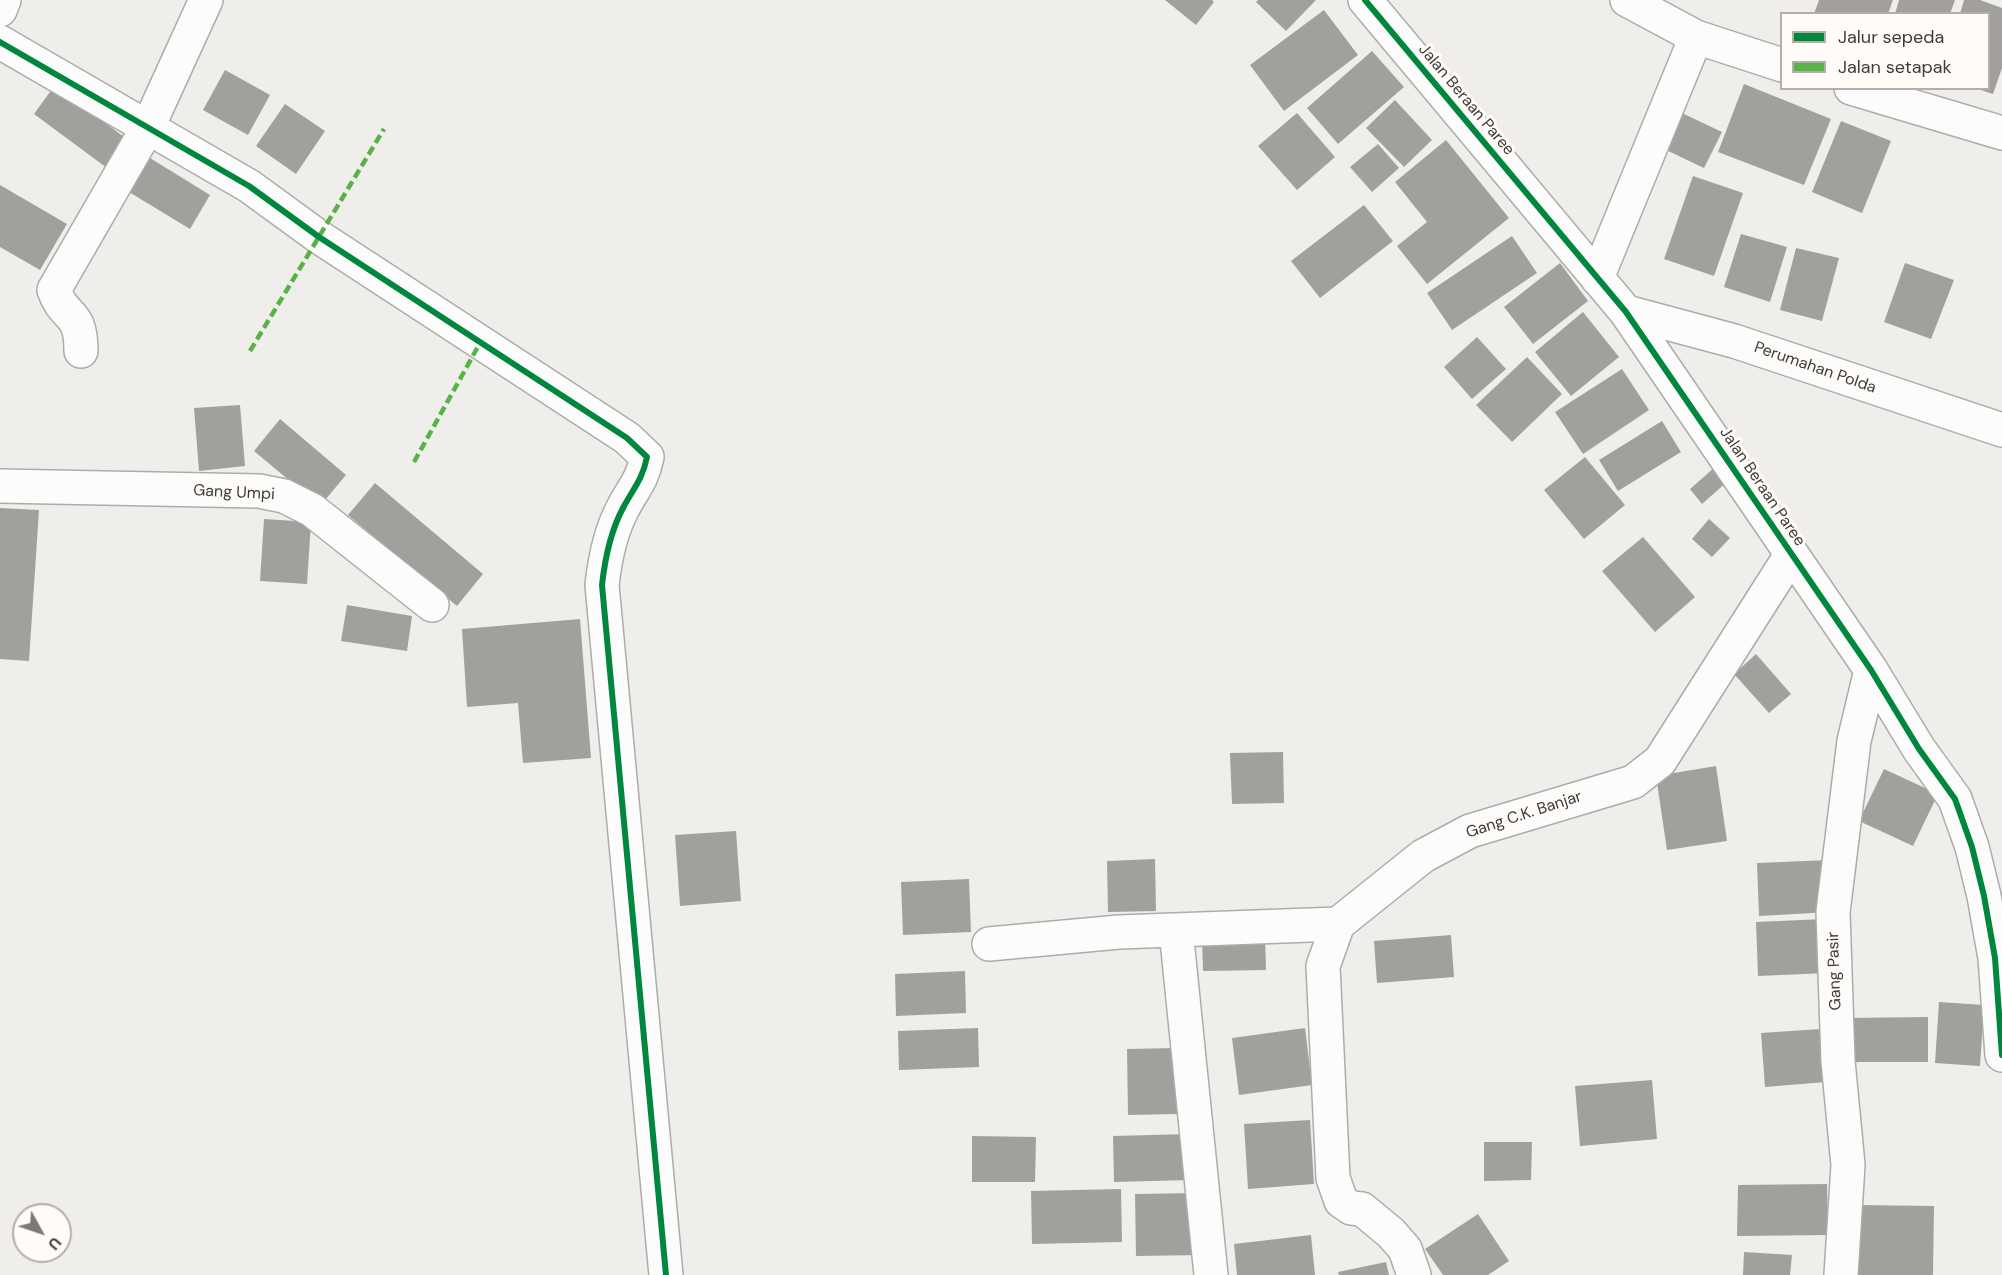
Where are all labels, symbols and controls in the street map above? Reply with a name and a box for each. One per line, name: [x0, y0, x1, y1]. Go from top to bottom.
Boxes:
legend: [1780, 12, 1990, 90]
text: Jalur sepeda: [1838, 25, 1944, 49]
street label: Jalan Beraan Paree: [1414, 40, 1518, 160]
text: Jalan setapak: [1838, 55, 1952, 79]
street label: Perumahan Polda: [1751, 338, 1879, 398]
street label: Jalan Beraan Paree: [1715, 424, 1809, 550]
street label: Gang Umpi: [193, 481, 275, 505]
street label: Gang C.K. Banjar: [1464, 787, 1584, 843]
street label: Gang Pasir: [1824, 931, 1846, 1011]
north arrow: [12, 1203, 72, 1263]
text: U: [43, 1233, 66, 1255]

